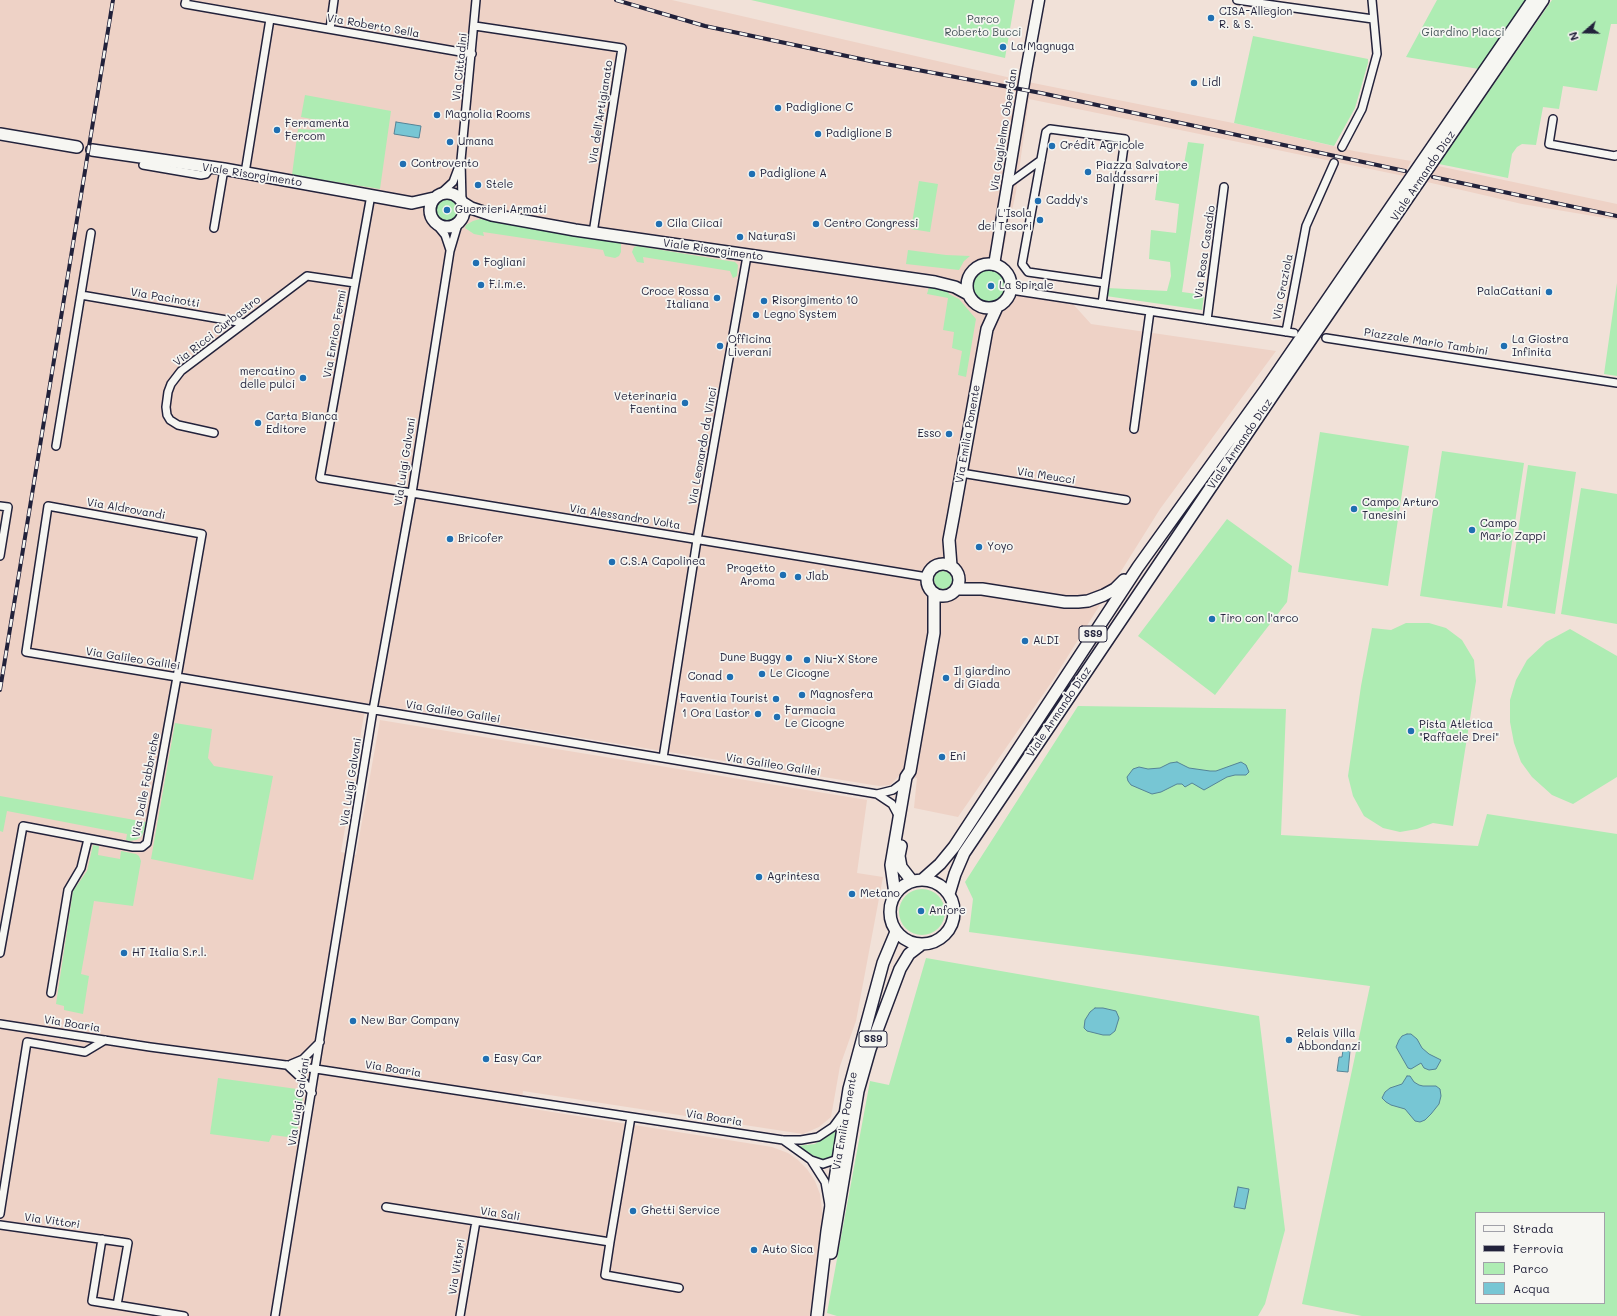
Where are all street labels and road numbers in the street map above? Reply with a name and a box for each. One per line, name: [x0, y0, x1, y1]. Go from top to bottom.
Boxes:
street label: Via Roberto Sella: [326, 11, 420, 41]
street label: Via Cittadini: [450, 32, 470, 102]
street label: Via dell'Artigianato: [586, 59, 616, 165]
street label: Via Guglielmo Oberdan: [988, 68, 1020, 192]
street label: Viale Armando Diaz: [1388, 128, 1458, 224]
street label: Viale Risorgimento: [201, 161, 303, 189]
street label: Via Rosa Casadio: [1192, 205, 1218, 299]
street label: Viale Risorgimento: [662, 236, 764, 264]
street label: Via Graziola: [1270, 253, 1296, 321]
street label: Via Pacinotti: [129, 285, 201, 311]
street label: Via Enrico Fermi: [321, 289, 349, 379]
street label: Via Ricci Curbastro: [171, 293, 263, 369]
street label: Piazzale Mario Tambini: [1363, 326, 1489, 358]
street label: Via Emilia Ponente: [953, 384, 983, 484]
street label: Via Leonardo da Vinci: [686, 386, 720, 506]
street label: Viale Armando Diaz: [1205, 396, 1275, 492]
street label: Via Luigi Galvani: [392, 417, 418, 507]
street label: Via Meucci: [1016, 465, 1076, 487]
street label: Via Aldrovandi: [86, 496, 166, 522]
street label: Via Alessandro Volta: [569, 502, 681, 532]
road number: SS9: [1079, 626, 1107, 642]
street label: Via Galileo Galilei: [85, 645, 181, 673]
street label: Viale Armando Diaz: [1024, 664, 1094, 760]
street label: Via Galileo Galilei: [405, 698, 501, 726]
street label: Via Dalle Fabbriche: [129, 731, 163, 839]
street label: Via Luigi Galvani: [338, 737, 364, 827]
street label: Via Galileo Galilei: [725, 751, 821, 779]
street label: Via Boaria: [43, 1013, 101, 1035]
road number: SS9: [859, 1031, 887, 1047]
street label: Via Luigi Galvani: [286, 1057, 312, 1147]
street label: Via Boaria: [364, 1058, 422, 1080]
street label: Via Emilia Ponente: [830, 1071, 860, 1171]
street label: Via Boaria: [685, 1107, 743, 1129]
street label: Via Sali: [479, 1204, 521, 1224]
street label: Via Vittori: [23, 1211, 81, 1231]
street label: Via Vittori: [446, 1238, 468, 1296]

